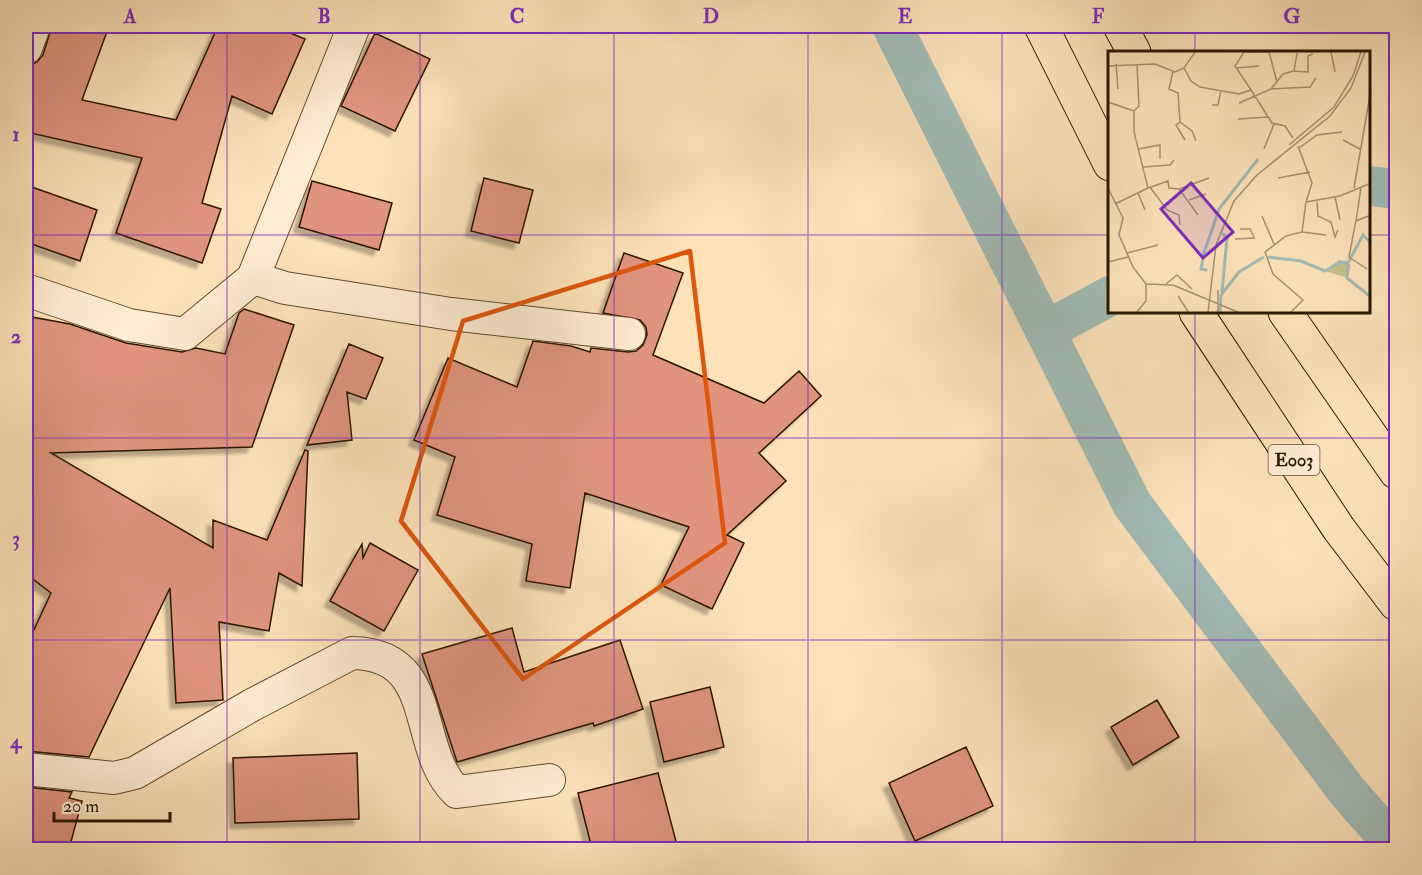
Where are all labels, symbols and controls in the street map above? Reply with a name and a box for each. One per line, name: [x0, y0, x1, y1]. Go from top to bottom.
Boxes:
text: A: [123, 4, 137, 29]
text: B: [317, 4, 331, 29]
text: C: [510, 4, 524, 29]
text: D: [703, 4, 719, 29]
text: E: [898, 4, 913, 29]
text: F: [1092, 4, 1105, 29]
text: G: [1284, 4, 1301, 29]
inset map: [1108, 51, 1371, 314]
text: 1: [12, 122, 20, 147]
text: 2: [11, 324, 21, 349]
road number: E003: [1268, 445, 1320, 475]
text: 3: [12, 526, 20, 551]
text: 4: [10, 729, 23, 754]
scale bar: [54, 785, 170, 823]
text: 20 m: [63, 795, 99, 818]

